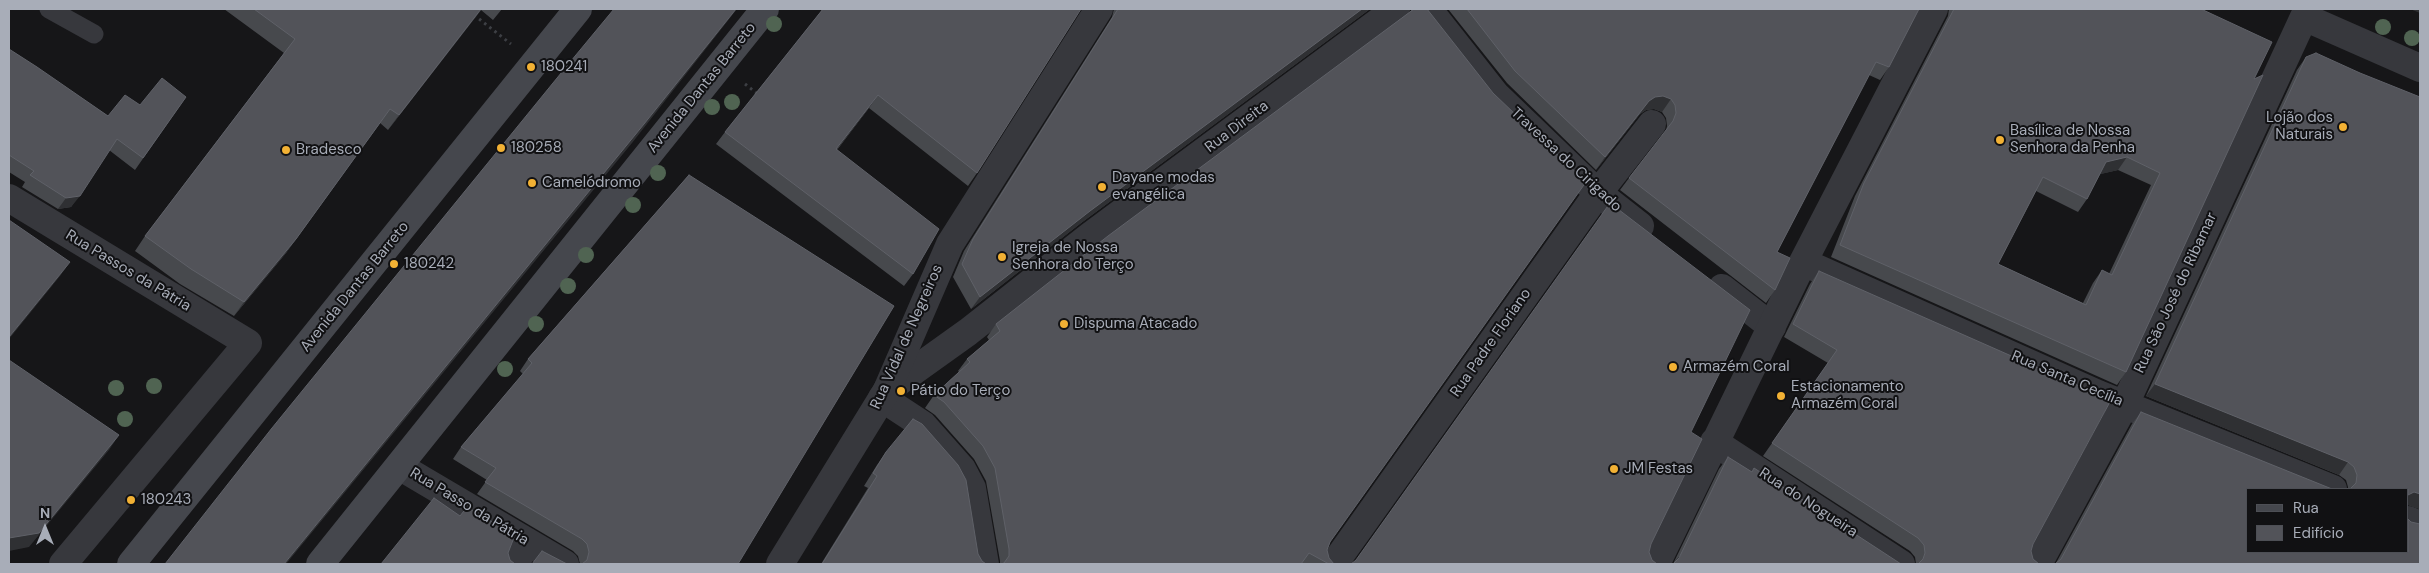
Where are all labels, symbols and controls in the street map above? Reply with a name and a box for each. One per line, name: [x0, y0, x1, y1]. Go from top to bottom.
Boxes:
street label: Avenida Dantas Barreto: [644, 19, 760, 157]
place label: 180241: [541, 58, 587, 76]
marker: 180241: [525, 61, 537, 73]
street label: Rua Direita: [1202, 97, 1272, 157]
street label: Travessa do Cirigado: [1507, 104, 1625, 216]
place label: Lojão dos Naturais: [2266, 109, 2333, 144]
marker: Lojão dos Naturais: [2337, 121, 2349, 133]
place label: Basílica de Nossa Senhora da Penha: [2010, 122, 2135, 157]
marker: Basílica de Nossa Senhora da Penha: [1994, 134, 2006, 146]
place label: 180258: [511, 139, 562, 157]
place label: Bradesco: [296, 141, 362, 159]
marker: 180258: [495, 142, 507, 154]
marker: Bradesco: [280, 144, 292, 156]
place label: Dayane modas evangélica: [1112, 169, 1215, 204]
place label: Camelódromo: [542, 174, 641, 192]
marker: Camelódromo: [526, 177, 538, 189]
marker: Dayane modas evangélica: [1096, 181, 1108, 193]
street label: Rua São José do Ribamar: [2131, 210, 2221, 376]
street label: Avenida Dantas Barreto: [297, 218, 413, 356]
street label: Rua Passos da Pátria: [62, 227, 194, 315]
place label: Igreja de Nossa Senhora do Terço: [1012, 239, 1134, 274]
marker: Igreja de Nossa Senhora do Terço: [996, 251, 1008, 263]
place label: 180242: [404, 255, 454, 273]
marker: 180242: [388, 258, 400, 270]
street label: Rua Vidal de Negreiros: [867, 262, 947, 412]
street label: Rua Padre Floriano: [1447, 285, 1535, 401]
place label: Dispuma Atacado: [1074, 315, 1197, 333]
marker: Dispuma Atacado: [1058, 318, 1070, 330]
street label: Rua Santa Cecília: [2009, 347, 2125, 411]
place label: Armazém Coral: [1683, 358, 1789, 376]
marker: Armazém Coral: [1667, 361, 1679, 373]
place label: Estacionamento Armazém Coral: [1791, 378, 1904, 413]
place label: Pátio do Terço: [911, 382, 1010, 400]
marker: Pátio do Terço: [895, 385, 907, 397]
marker: Estacionamento Armazém Coral: [1775, 390, 1787, 402]
place label: JM Festas: [1624, 460, 1693, 478]
marker: JM Festas: [1608, 463, 1620, 475]
street label: Rua Passo da Pátria: [406, 464, 532, 550]
street label: Rua do Nogueira: [1755, 464, 1861, 542]
legend: [2246, 488, 2409, 553]
place label: 180243: [141, 491, 191, 509]
marker: 180243: [125, 494, 137, 506]
text: Rua: [2293, 498, 2319, 518]
north arrow: [20, 503, 70, 553]
text: N: [40, 504, 50, 522]
text: Edifício: [2293, 523, 2344, 543]

